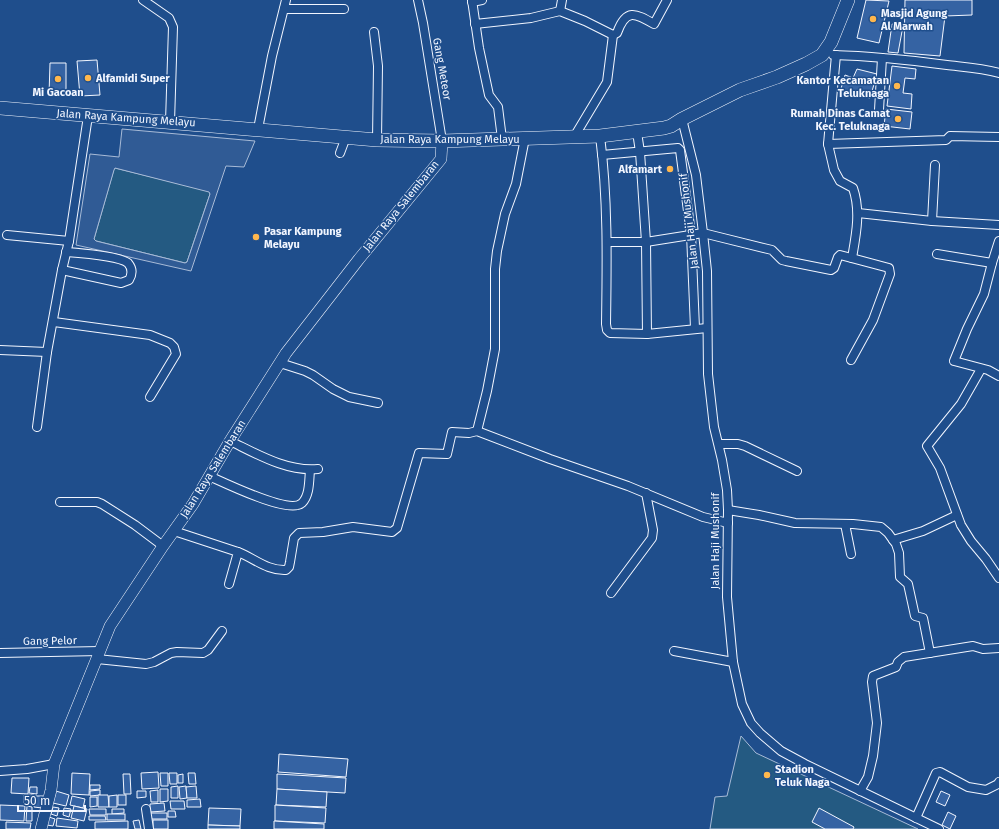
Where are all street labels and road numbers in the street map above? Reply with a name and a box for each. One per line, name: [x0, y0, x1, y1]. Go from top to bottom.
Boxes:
street label: Gang Meteor: [430, 37, 454, 102]
street label: Jalan Raya Kampung Melayu: [56, 107, 196, 129]
street label: Jalan Raya Kampung Melayu: [380, 133, 520, 146]
street label: Jalan Raya Salembaran: [360, 158, 442, 254]
street label: Jalan Haji Mushonif: [677, 171, 701, 270]
street label: Jalan Raya Salembaran: [177, 417, 249, 521]
street label: Jalan Haji Mushonif: [709, 491, 722, 589]
street label: Gang Pelor: [23, 634, 78, 648]

